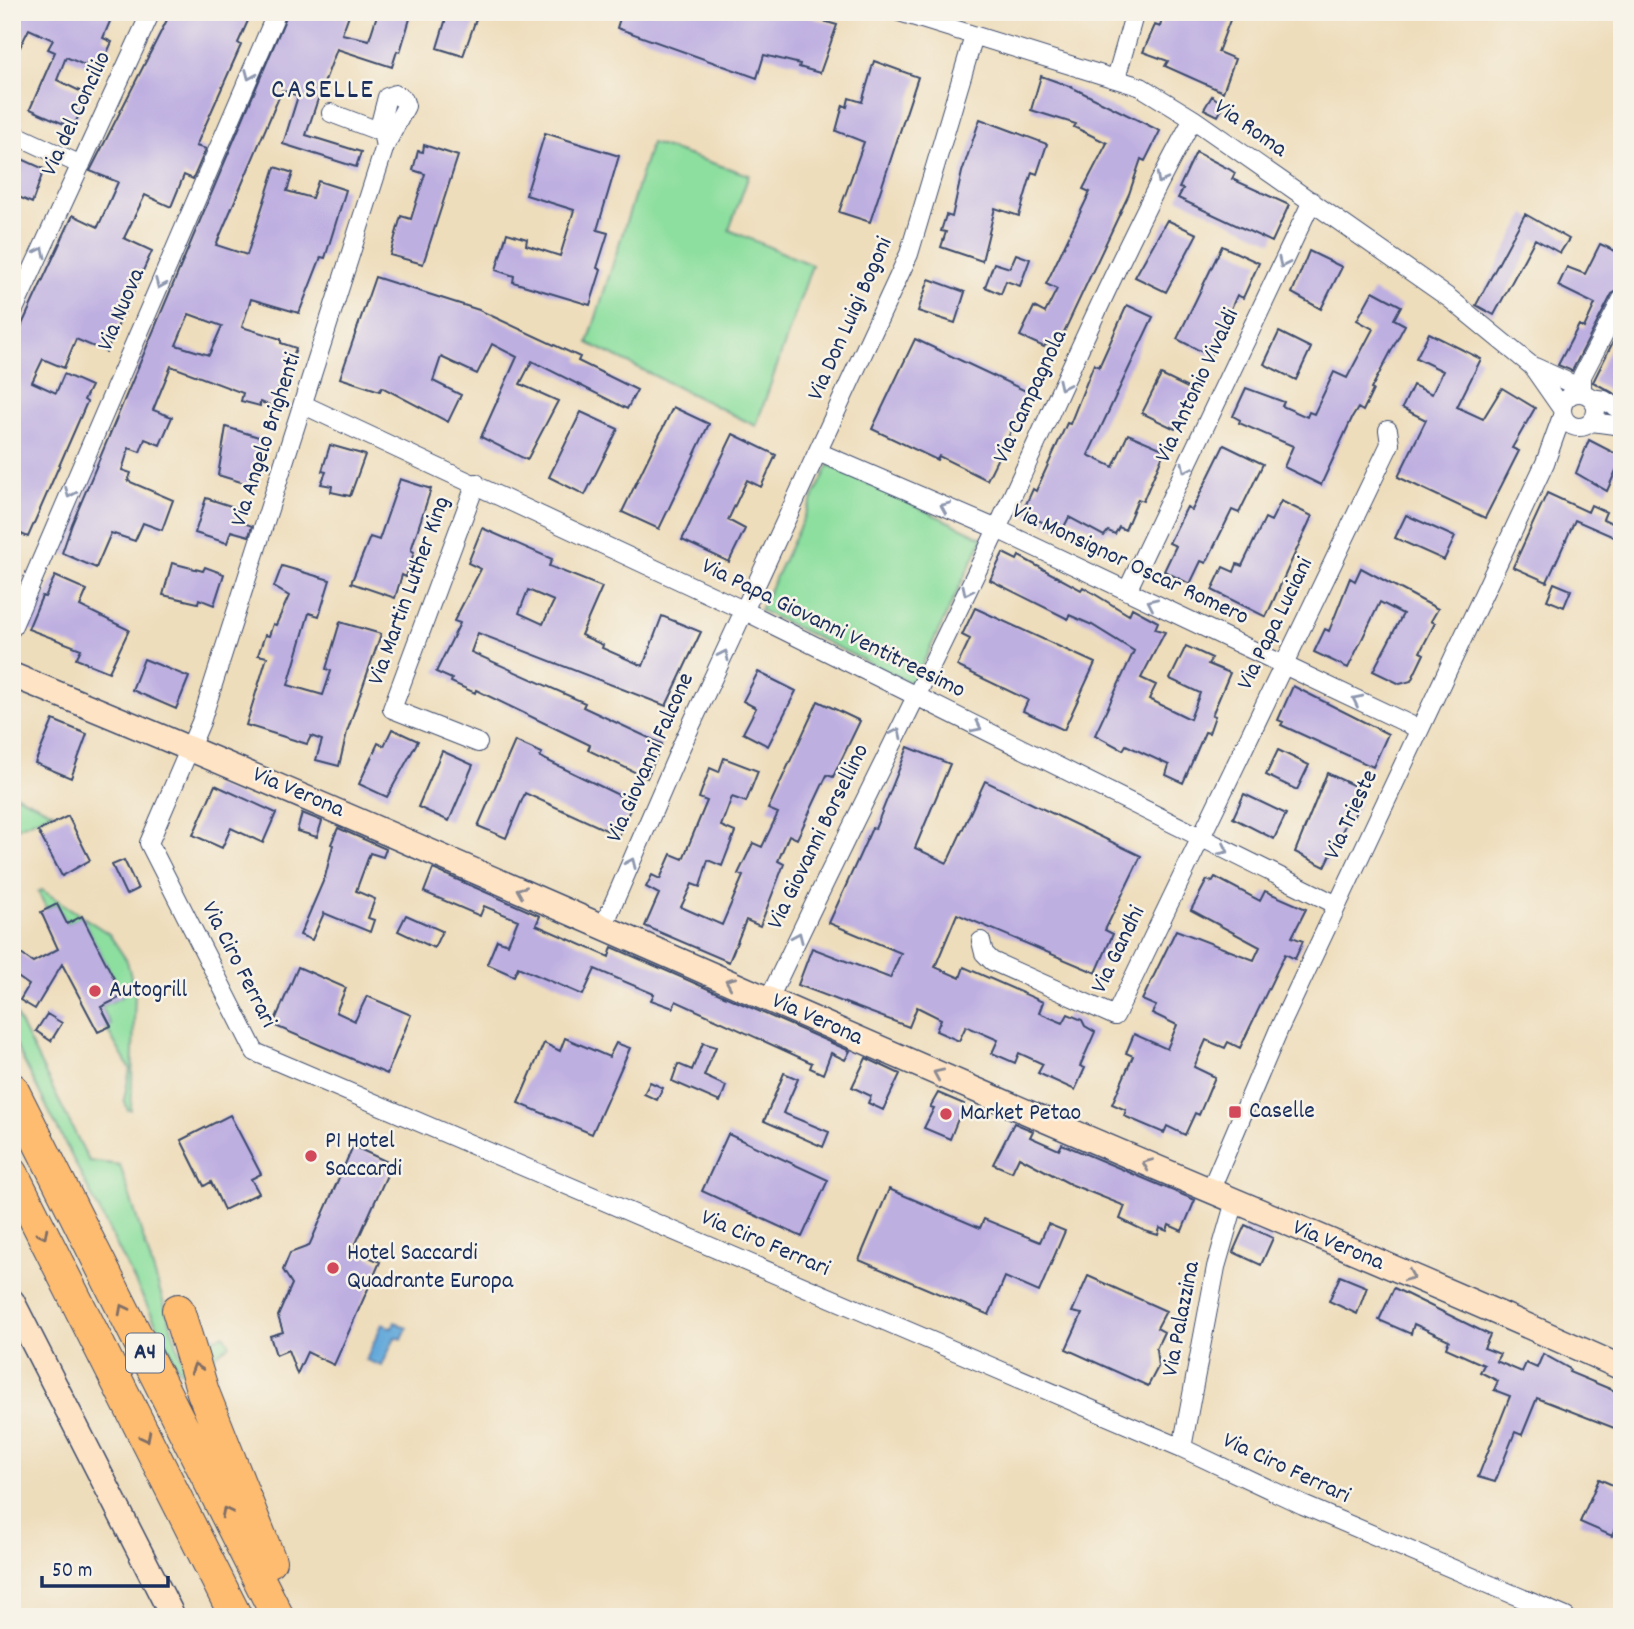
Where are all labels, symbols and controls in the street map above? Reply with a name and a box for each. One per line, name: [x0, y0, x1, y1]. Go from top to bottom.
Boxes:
street label: Via del Concilio: [33, 46, 121, 182]
one-way arrow: [244, 68, 258, 80]
district label: CASELLE: [271, 72, 375, 112]
street label: Via Roma: [1206, 91, 1294, 167]
one-way arrow: [1156, 172, 1169, 185]
street label: Via Don Luigi Bogoni: [800, 232, 902, 406]
one-way arrow: [33, 246, 47, 259]
one-way arrow: [1277, 256, 1291, 268]
street label: Via Nuova: [89, 263, 155, 357]
one-way arrow: [154, 277, 168, 289]
street label: Via Antonio Vivaldi: [1147, 303, 1249, 469]
street label: Via Campagnola: [985, 324, 1077, 469]
street label: Via Angelo Brighenti: [223, 349, 311, 531]
one-way arrow: [1057, 378, 1071, 390]
one-way arrow: [1180, 461, 1194, 473]
one-way arrow: [64, 486, 78, 498]
street label: Via Martin Luther King: [360, 492, 460, 690]
street label: Via Monsignor Oscar Romero: [1006, 495, 1254, 635]
one-way arrow: [940, 501, 952, 515]
street label: Via Papa Giovanni Ventitreesimo: [695, 550, 971, 708]
street label: Via Papa Luciani: [1229, 552, 1323, 696]
one-way arrow: [961, 584, 975, 596]
one-way arrow: [1147, 597, 1159, 611]
one-way arrow: [716, 650, 730, 662]
street label: Via Giovanni Falcone: [598, 668, 704, 848]
one-way arrow: [1352, 694, 1364, 708]
one-way arrow: [969, 719, 982, 732]
one-way arrow: [889, 728, 903, 740]
street label: Via Giovanni Borsellino: [759, 739, 879, 935]
street label: Via Verona: [247, 758, 350, 828]
street label: Via Trieste: [1316, 764, 1388, 866]
one-way arrow: [1217, 841, 1229, 855]
one-way arrow: [623, 858, 637, 870]
one-way arrow: [516, 885, 529, 899]
street label: Via Ciro Ferrari: [192, 896, 284, 1034]
street label: Via Gandhi: [1083, 900, 1155, 1000]
one-way arrow: [790, 932, 804, 944]
place label: Autogrill: [109, 974, 188, 1008]
one-way arrow: [725, 976, 737, 990]
marker: Autogrill: [87, 983, 103, 999]
street label: Via Verona: [766, 985, 869, 1055]
one-way arrow: [933, 1068, 945, 1082]
place label: Caselle: [1249, 1095, 1315, 1129]
place label: Market Petao: [960, 1097, 1081, 1131]
marker: Caselle: [1227, 1104, 1243, 1120]
marker: Market Petao: [938, 1106, 954, 1122]
place label: P1 Hotel Saccardi: [325, 1125, 402, 1187]
marker: P1 Hotel Saccardi: [303, 1148, 319, 1164]
one-way arrow: [1142, 1158, 1154, 1172]
street label: Via Ciro Ferrari: [695, 1201, 835, 1287]
street label: Via Verona: [1287, 1211, 1390, 1281]
one-way arrow: [35, 1227, 48, 1239]
place label: Hotel Saccardi Quadrante Europa: [347, 1237, 514, 1299]
street label: Via Palazzina: [1154, 1258, 1210, 1380]
marker: Hotel Saccardi Quadrante Europa: [325, 1260, 341, 1276]
one-way arrow: [1403, 1268, 1416, 1282]
one-way arrow: [118, 1304, 132, 1316]
road number: A4: [126, 1334, 164, 1372]
one-way arrow: [190, 1363, 204, 1375]
street label: Via Ciro Ferrari: [1216, 1425, 1356, 1513]
one-way arrow: [137, 1430, 151, 1442]
one-way arrow: [220, 1507, 234, 1519]
scale bar: [42, 1545, 168, 1589]
text: 50 m: [52, 1557, 92, 1587]

